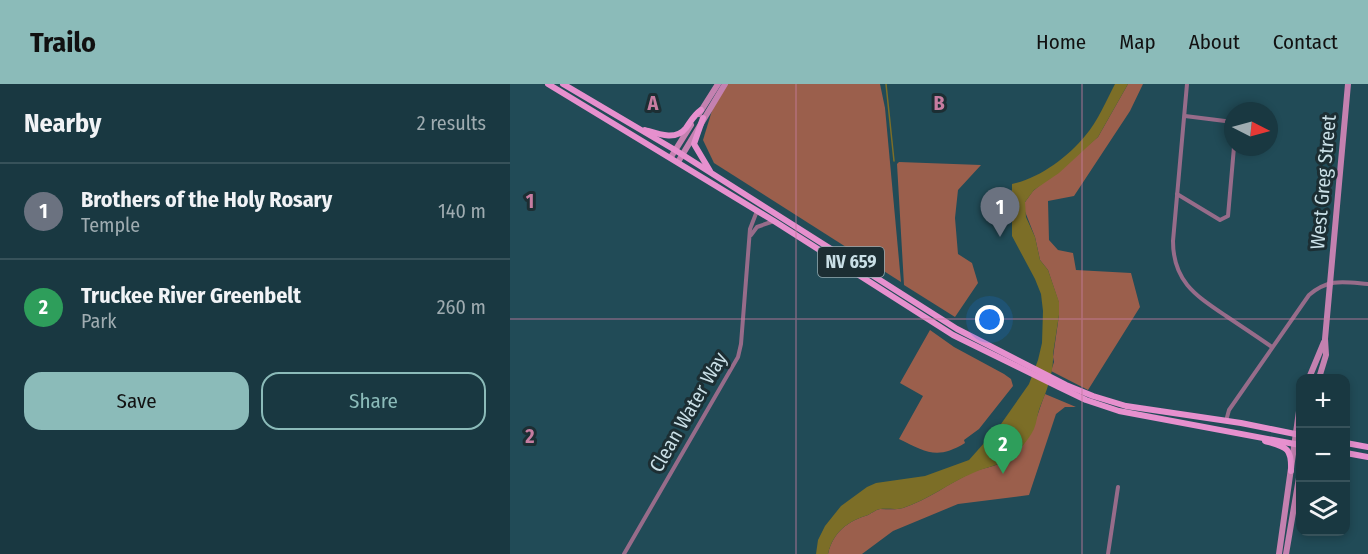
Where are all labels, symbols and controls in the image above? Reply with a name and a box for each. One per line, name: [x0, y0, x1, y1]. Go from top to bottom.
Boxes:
text: Trailo: [30, 26, 96, 59]
text: Home: [1036, 29, 1086, 55]
text: Map: [1119, 29, 1156, 55]
text: About: [1189, 29, 1240, 55]
text: Contact: [1273, 29, 1338, 55]
text: A: [647, 91, 660, 115]
text: B: [933, 91, 945, 115]
north arrow: [1224, 102, 1278, 156]
text: Nearby: [24, 108, 101, 139]
text: 2 results: [417, 111, 486, 135]
street label: West Greg Street: [1305, 113, 1341, 251]
text: Brothers of the Holy Rosary: [81, 186, 332, 213]
pin: 1: [980, 188, 1020, 237]
text: 1: [526, 189, 534, 213]
text: 1: [39, 199, 48, 223]
text: 140 m: [438, 199, 486, 223]
text: Temple: [81, 213, 140, 237]
road number: NV 659: [818, 247, 884, 277]
text: Truckee River Greenbelt: [81, 282, 301, 309]
text: 2: [39, 295, 48, 319]
text: 260 m: [437, 295, 486, 319]
your location: [975, 305, 1004, 334]
text: Park: [81, 309, 117, 333]
street label: Clean Water Way: [644, 348, 732, 476]
button: Save: [24, 372, 249, 430]
button: Share: [261, 372, 486, 430]
map controls: [1296, 374, 1350, 536]
button: +: [1296, 374, 1350, 428]
text: 2: [524, 424, 535, 448]
pin: 2: [984, 424, 1022, 474]
button: −: [1296, 428, 1350, 482]
button: layers: [1296, 482, 1350, 536]

